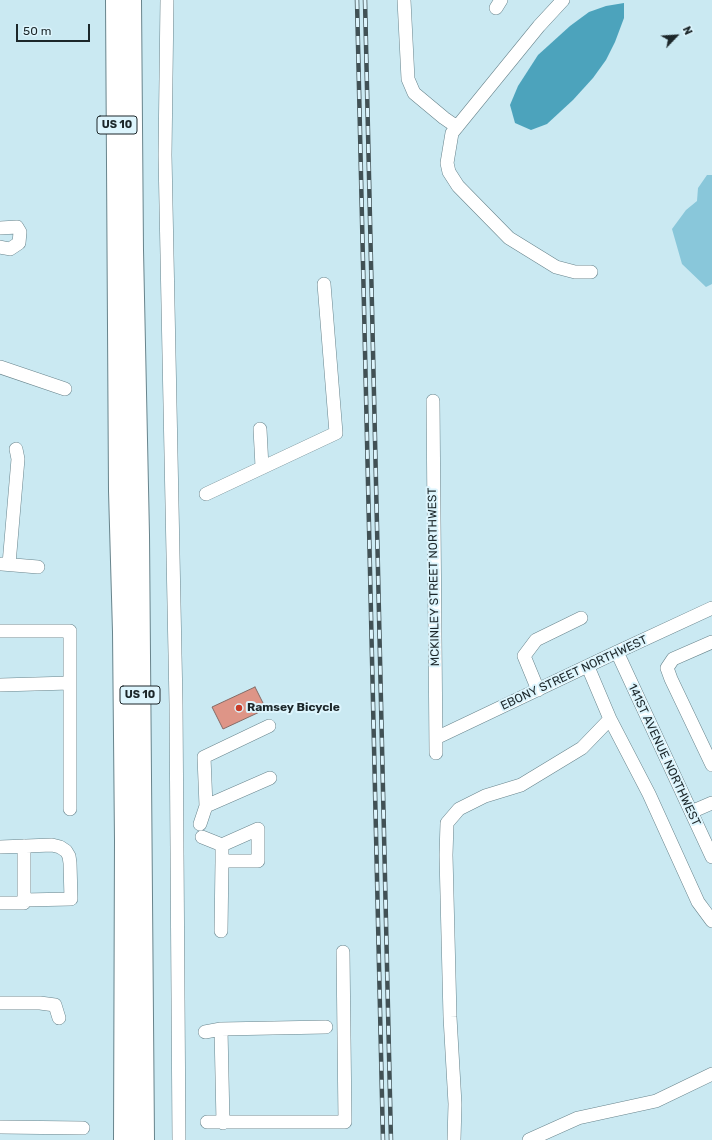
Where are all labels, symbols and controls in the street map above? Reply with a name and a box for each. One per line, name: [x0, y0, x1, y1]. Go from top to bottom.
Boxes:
scale bar: [18, 16, 92, 42]
north arrow: [656, 16, 696, 56]
text: 50 m: [23, 24, 51, 38]
text: N: [680, 24, 695, 37]
road number: US 10: [97, 116, 137, 134]
street label: MCKINLEY STREET NORTHWEST: [425, 488, 443, 666]
street label: EBONY STREET NORTHWEST: [498, 633, 650, 713]
street label: 141ST AVENUE NORTHWEST: [625, 682, 703, 828]
road number: US 10: [120, 686, 160, 704]
place label: Ramsey Bicycle: [247, 701, 340, 715]
marker: Ramsey Bicycle: [234, 703, 244, 713]

